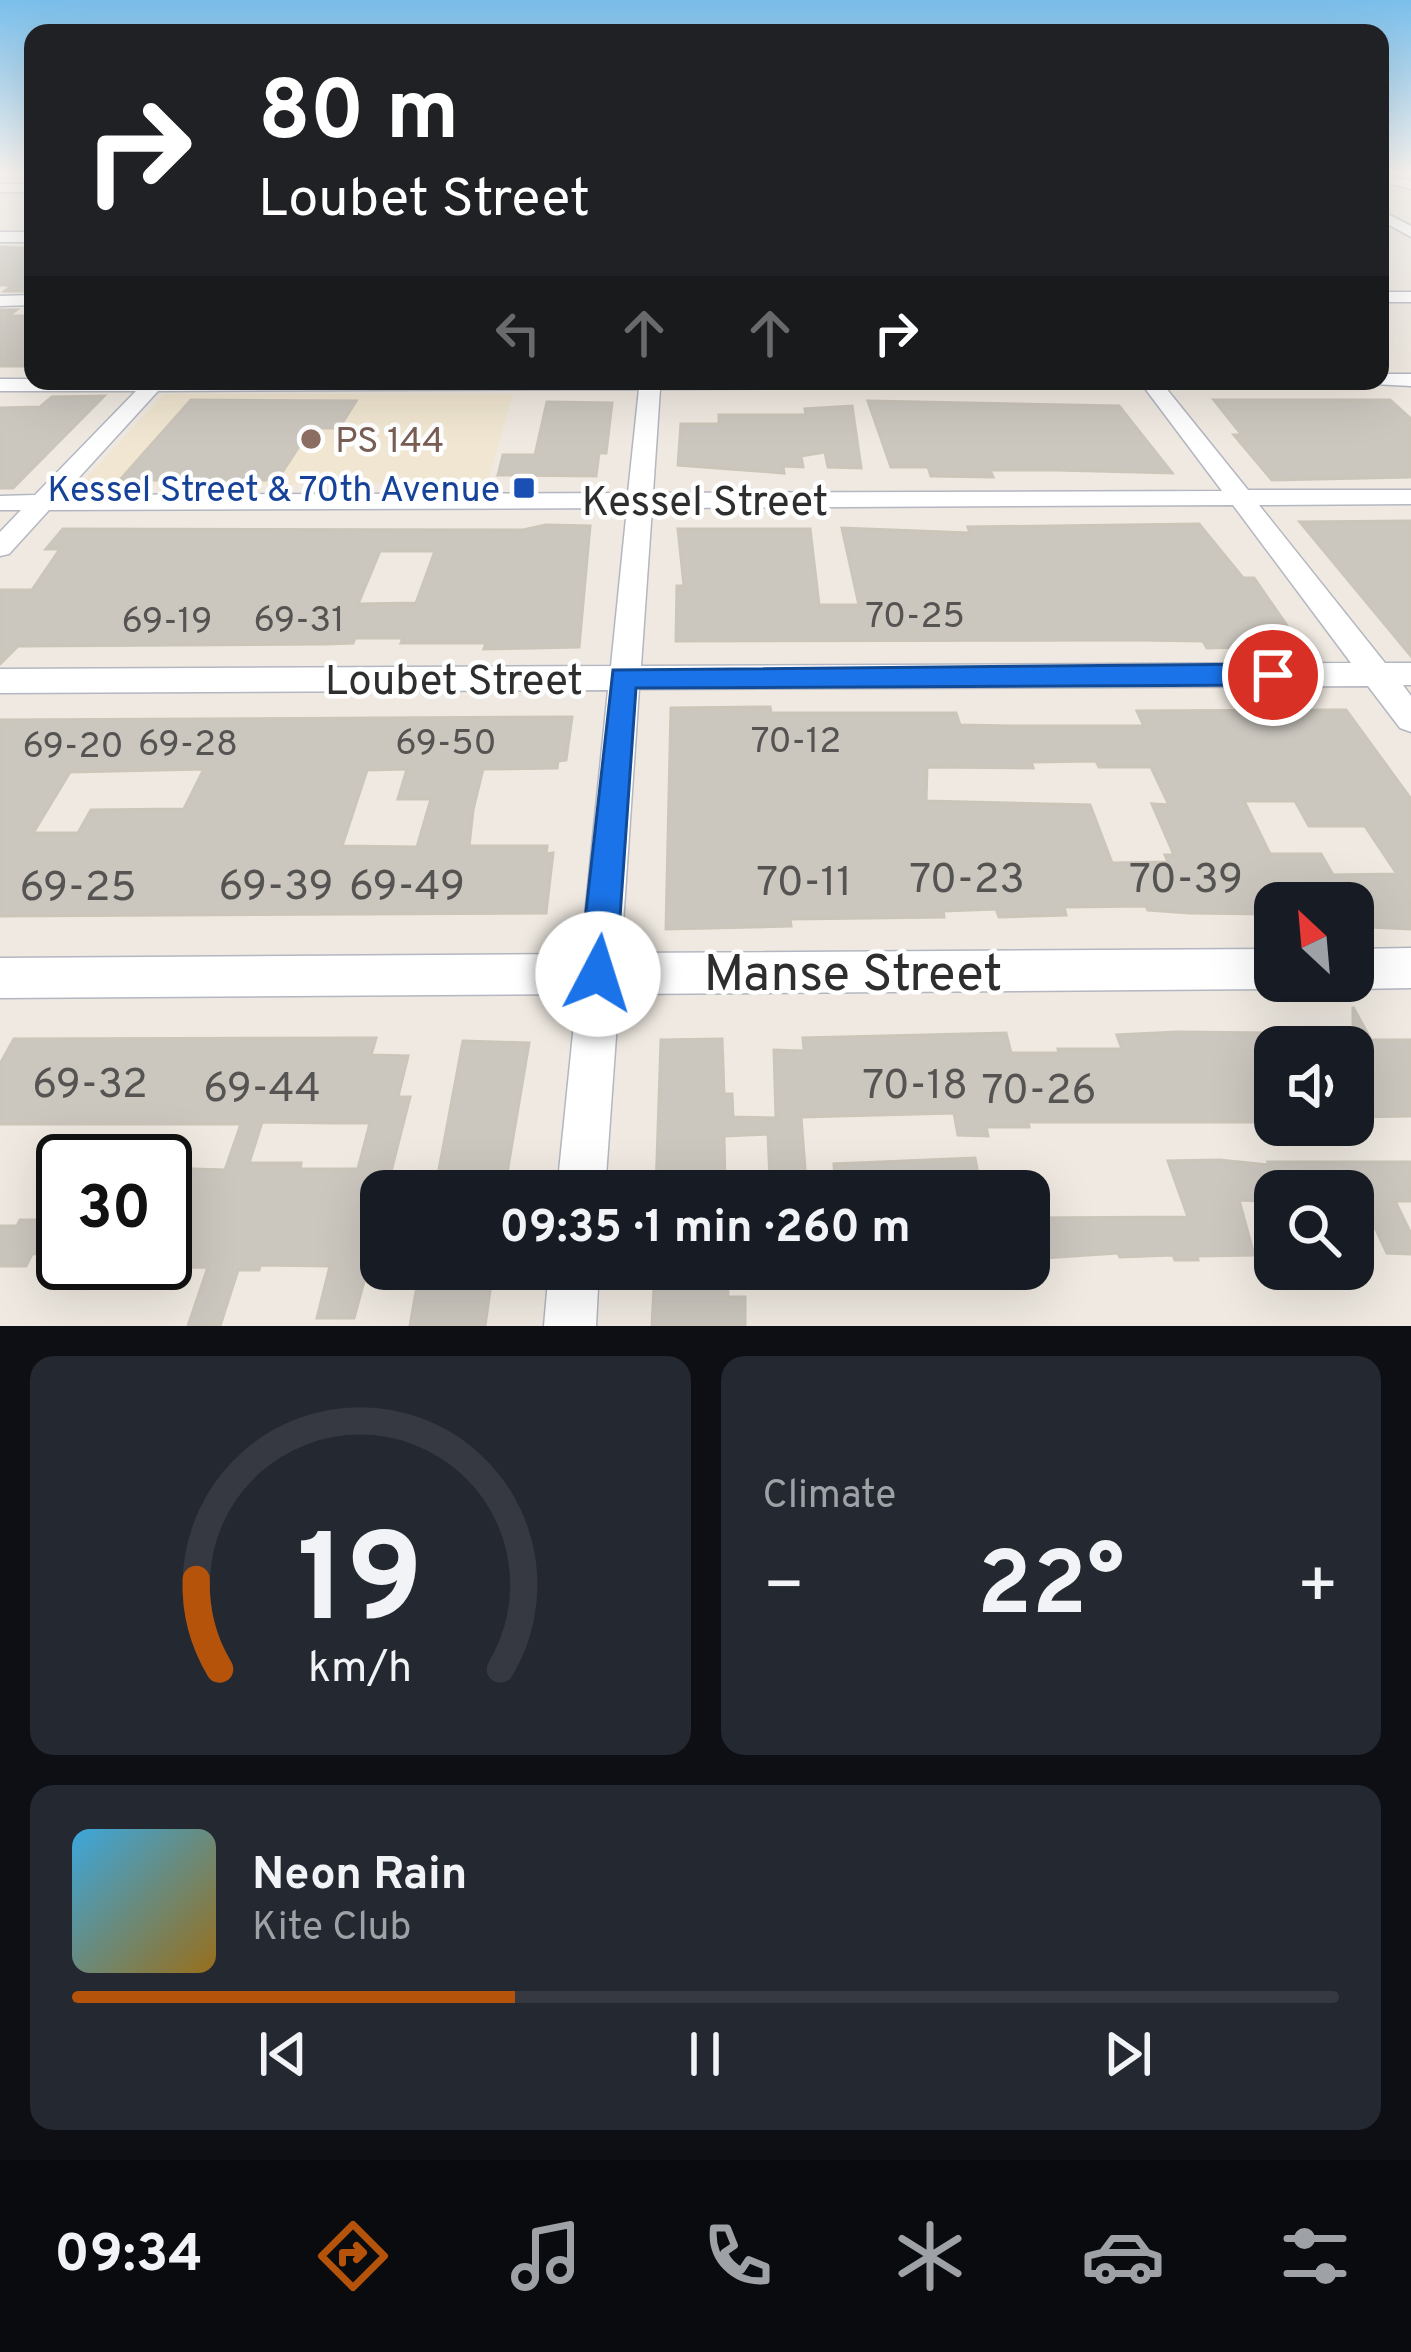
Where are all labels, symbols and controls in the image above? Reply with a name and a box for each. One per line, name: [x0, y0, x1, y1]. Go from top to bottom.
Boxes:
text: 80 m: [258, 63, 459, 169]
icon: right: [60, 72, 216, 228]
text: Loubet Street: [258, 167, 590, 236]
icon: left: [485, 300, 551, 366]
icon: ahead: [611, 300, 677, 366]
icon: ahead: [737, 300, 803, 366]
icon: right: [863, 300, 929, 366]
place label: PS 144: [335, 420, 444, 466]
marker: PS 144: [298, 426, 324, 452]
place label: Kessel Street & 70th Avenue: [47, 469, 500, 515]
marker: Kessel Street & 70th Avenue: [511, 475, 537, 501]
street label: Kessel Street: [582, 478, 828, 531]
house number: 70-25: [865, 595, 965, 641]
house number: 69-31: [253, 599, 345, 645]
house number: 69-19: [121, 600, 213, 646]
pin: [1222, 624, 1324, 726]
icon: arrive: [1240, 642, 1306, 708]
street label: Loubet Street: [325, 657, 583, 710]
house number: 70-12: [751, 720, 841, 766]
house number: 69-50: [395, 722, 497, 768]
house number: 69-28: [138, 723, 238, 769]
house number: 69-20: [22, 725, 124, 771]
house number: 70-23: [909, 855, 1025, 908]
house number: 70-39: [1129, 855, 1243, 908]
house number: 70-11: [756, 858, 852, 911]
house number: 69-39: [219, 862, 333, 915]
house number: 69-49: [349, 862, 465, 915]
house number: 69-25: [19, 863, 137, 916]
north arrow: [1254, 882, 1374, 1002]
map controls: [1254, 882, 1374, 1290]
position arrow: [535, 911, 661, 1037]
street label: Manse Street: [704, 945, 1002, 1010]
button: sound: [1254, 1026, 1374, 1146]
house number: 69-32: [32, 1060, 148, 1113]
house number: 70-18: [862, 1061, 968, 1114]
house number: 69-44: [203, 1064, 321, 1117]
house number: 70-26: [981, 1066, 1097, 1119]
speed limit sign: 30: [36, 1134, 192, 1290]
button: search: [1254, 1170, 1374, 1290]
text: 09:35 · 1 min · 260 m: [499, 1201, 911, 1258]
text: Climate: [763, 1473, 896, 1522]
text: 19: [297, 1508, 424, 1666]
text: 22°: [977, 1533, 1125, 1646]
text: −: [763, 1548, 805, 1631]
text: +: [1296, 1548, 1339, 1631]
text: km/h: [308, 1642, 412, 1696]
text: Neon Rain: [252, 1848, 468, 1905]
text: Kite Club: [252, 1905, 411, 1954]
icon: previous: [250, 2021, 316, 2087]
icon: pause: [672, 2021, 738, 2087]
icon: next: [1095, 2021, 1161, 2087]
icon: directions: [311, 2214, 395, 2298]
icon: music: [504, 2214, 588, 2298]
icon: phone: [696, 2214, 780, 2298]
icon: climate: [888, 2214, 972, 2298]
icon: car: [1081, 2214, 1165, 2298]
icon: filters: [1273, 2214, 1357, 2298]
text: 09:34: [54, 2222, 203, 2291]

